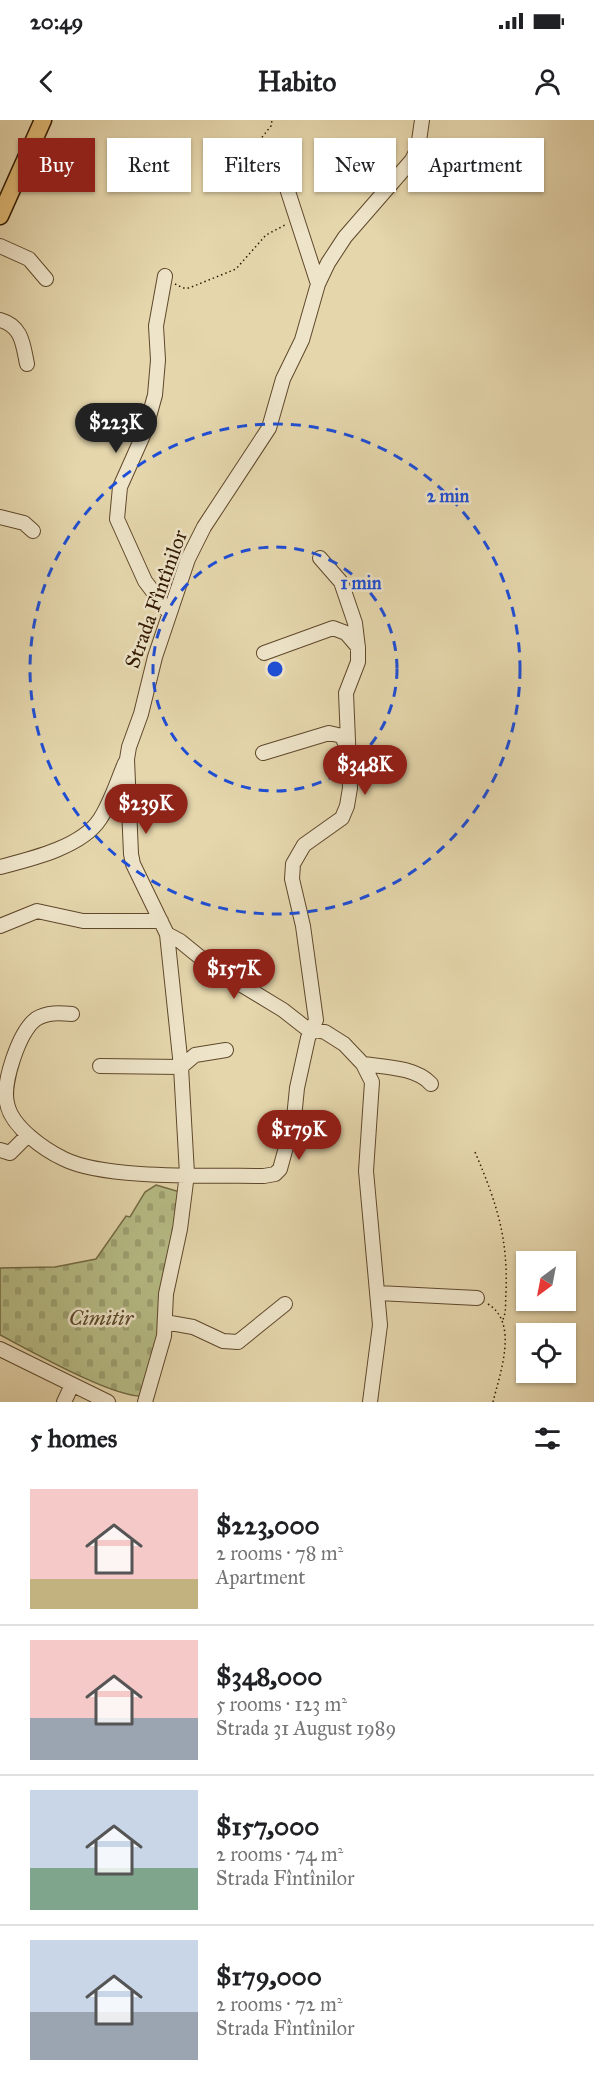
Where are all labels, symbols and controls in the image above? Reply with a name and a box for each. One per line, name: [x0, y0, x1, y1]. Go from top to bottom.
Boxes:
text: 20:49: [30, 8, 83, 35]
icon: back: [30, 65, 63, 98]
text: Habito: [258, 65, 336, 98]
icon: person: [531, 65, 564, 98]
chip: Buy: [18, 138, 95, 192]
chip: Rent: [107, 138, 191, 192]
chip: Filters: [203, 138, 302, 192]
chip: New: [314, 138, 396, 192]
chip: Apartment: [408, 138, 544, 192]
pin: $223K: [74, 403, 158, 454]
text: $223K: [89, 410, 143, 434]
text: 2 min: [427, 485, 470, 507]
street label: Strada Fîntînilor: [119, 526, 193, 672]
text: 1 min: [341, 572, 382, 594]
centre of rings: [265, 659, 285, 679]
pin: $348K: [323, 745, 407, 796]
text: $348K: [337, 752, 393, 776]
pin: $239K: [104, 784, 188, 835]
text: $239K: [119, 791, 173, 815]
pin: $157K: [192, 949, 276, 1000]
text: $157K: [207, 956, 261, 980]
pin: $179K: [257, 1110, 341, 1161]
text: $179K: [271, 1117, 327, 1141]
north arrow: [516, 1251, 576, 1311]
map controls: [516, 1251, 576, 1383]
park label: Cimitir: [69, 1305, 134, 1331]
button: locate: [516, 1323, 576, 1383]
text: 5 homes: [30, 1422, 117, 1454]
icon: filters: [531, 1422, 564, 1455]
text: $223,000: [216, 1509, 320, 1541]
icon: home: [78, 1513, 150, 1585]
text: 2 rooms · 78 m²: [216, 1541, 343, 1565]
text: Apartment: [216, 1565, 305, 1589]
text: $348,000: [216, 1660, 322, 1692]
icon: home: [78, 1664, 150, 1736]
text: 5 rooms · 123 m²: [216, 1692, 347, 1716]
text: Strada 31 August 1989: [216, 1716, 396, 1740]
text: $157,000: [216, 1810, 319, 1842]
icon: home: [78, 1814, 150, 1886]
text: 2 rooms · 74 m²: [216, 1842, 343, 1866]
text: Strada Fîntînilor: [216, 1866, 355, 1890]
text: $179,000: [216, 1960, 322, 1992]
icon: home: [78, 1964, 150, 2036]
text: 2 rooms · 72 m²: [216, 1992, 343, 2016]
text: Strada Fîntînilor: [216, 2016, 355, 2040]

